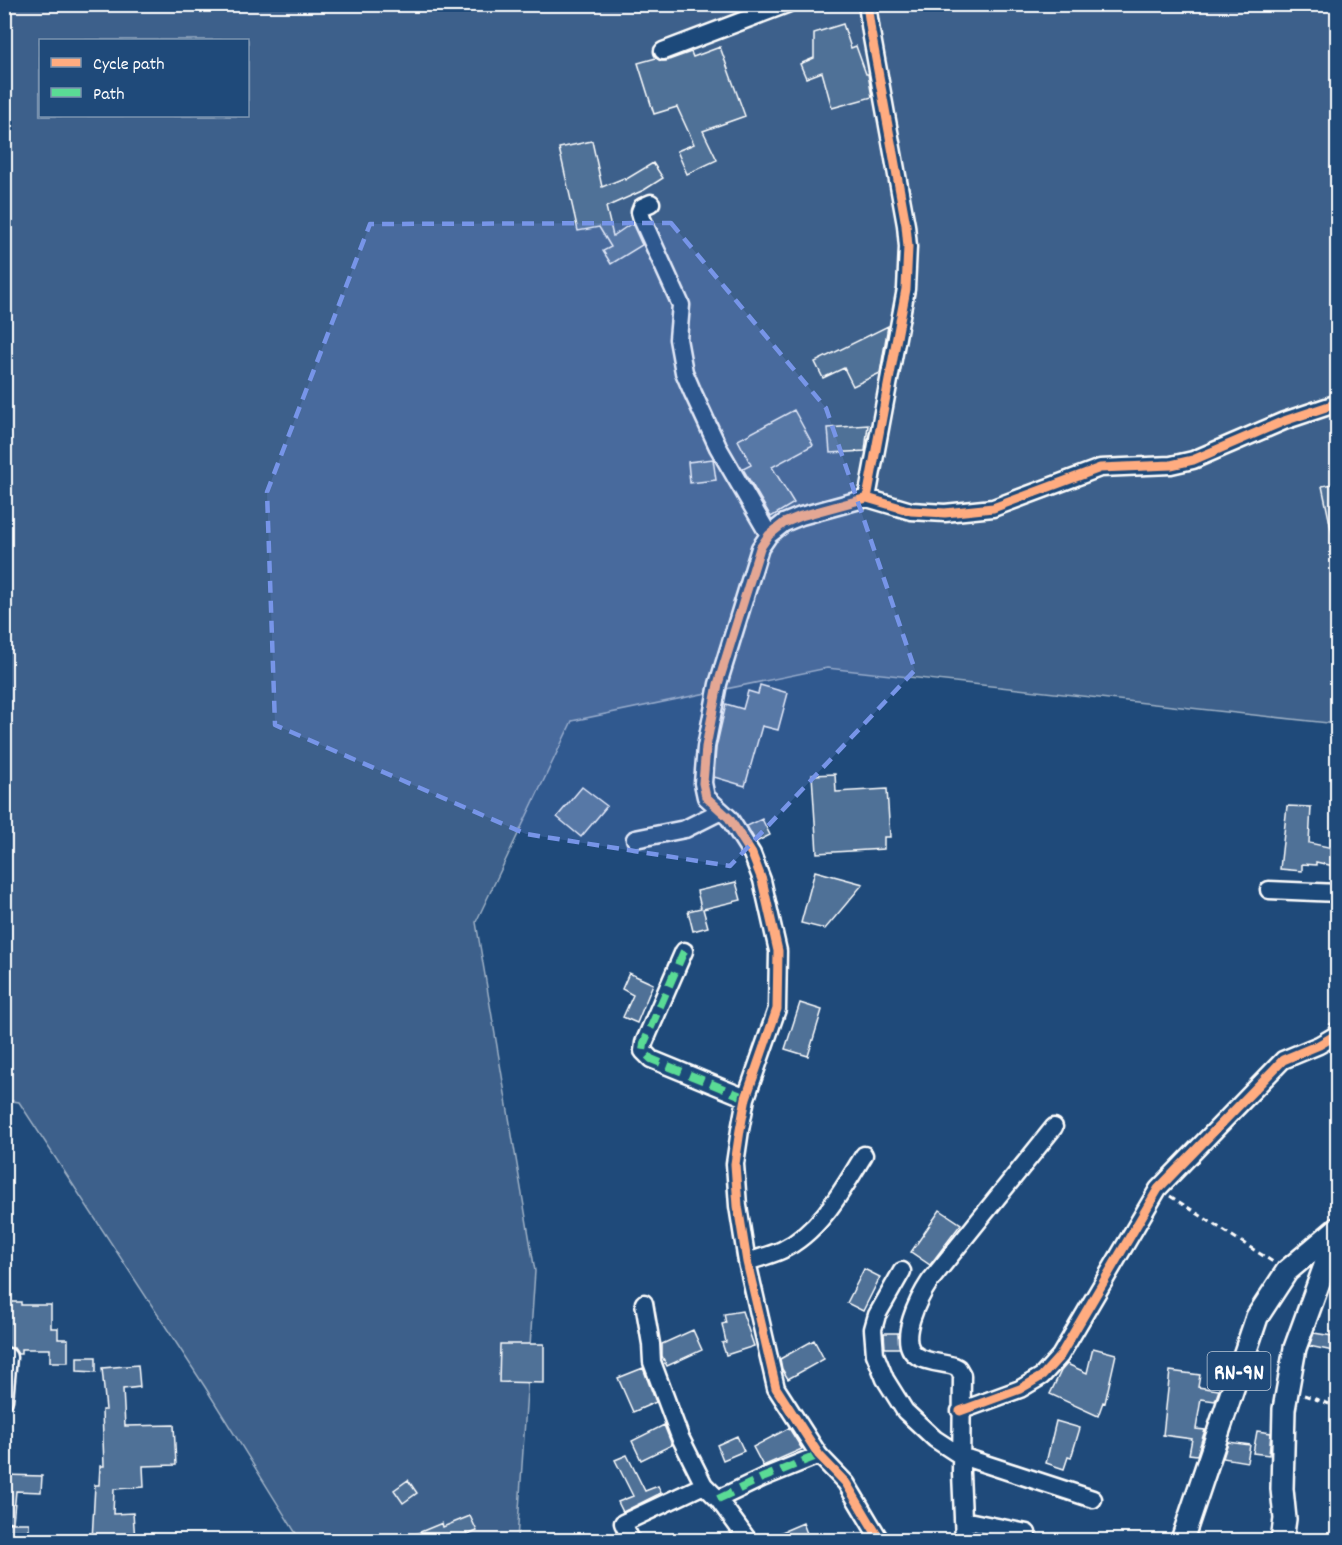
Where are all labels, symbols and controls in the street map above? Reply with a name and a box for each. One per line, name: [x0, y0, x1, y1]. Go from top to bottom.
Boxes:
legend: [39, 39, 249, 117]
text: Cycle path: [93, 53, 164, 78]
text: Path: [93, 83, 125, 108]
road number: RN-9N: [1208, 1352, 1270, 1390]

